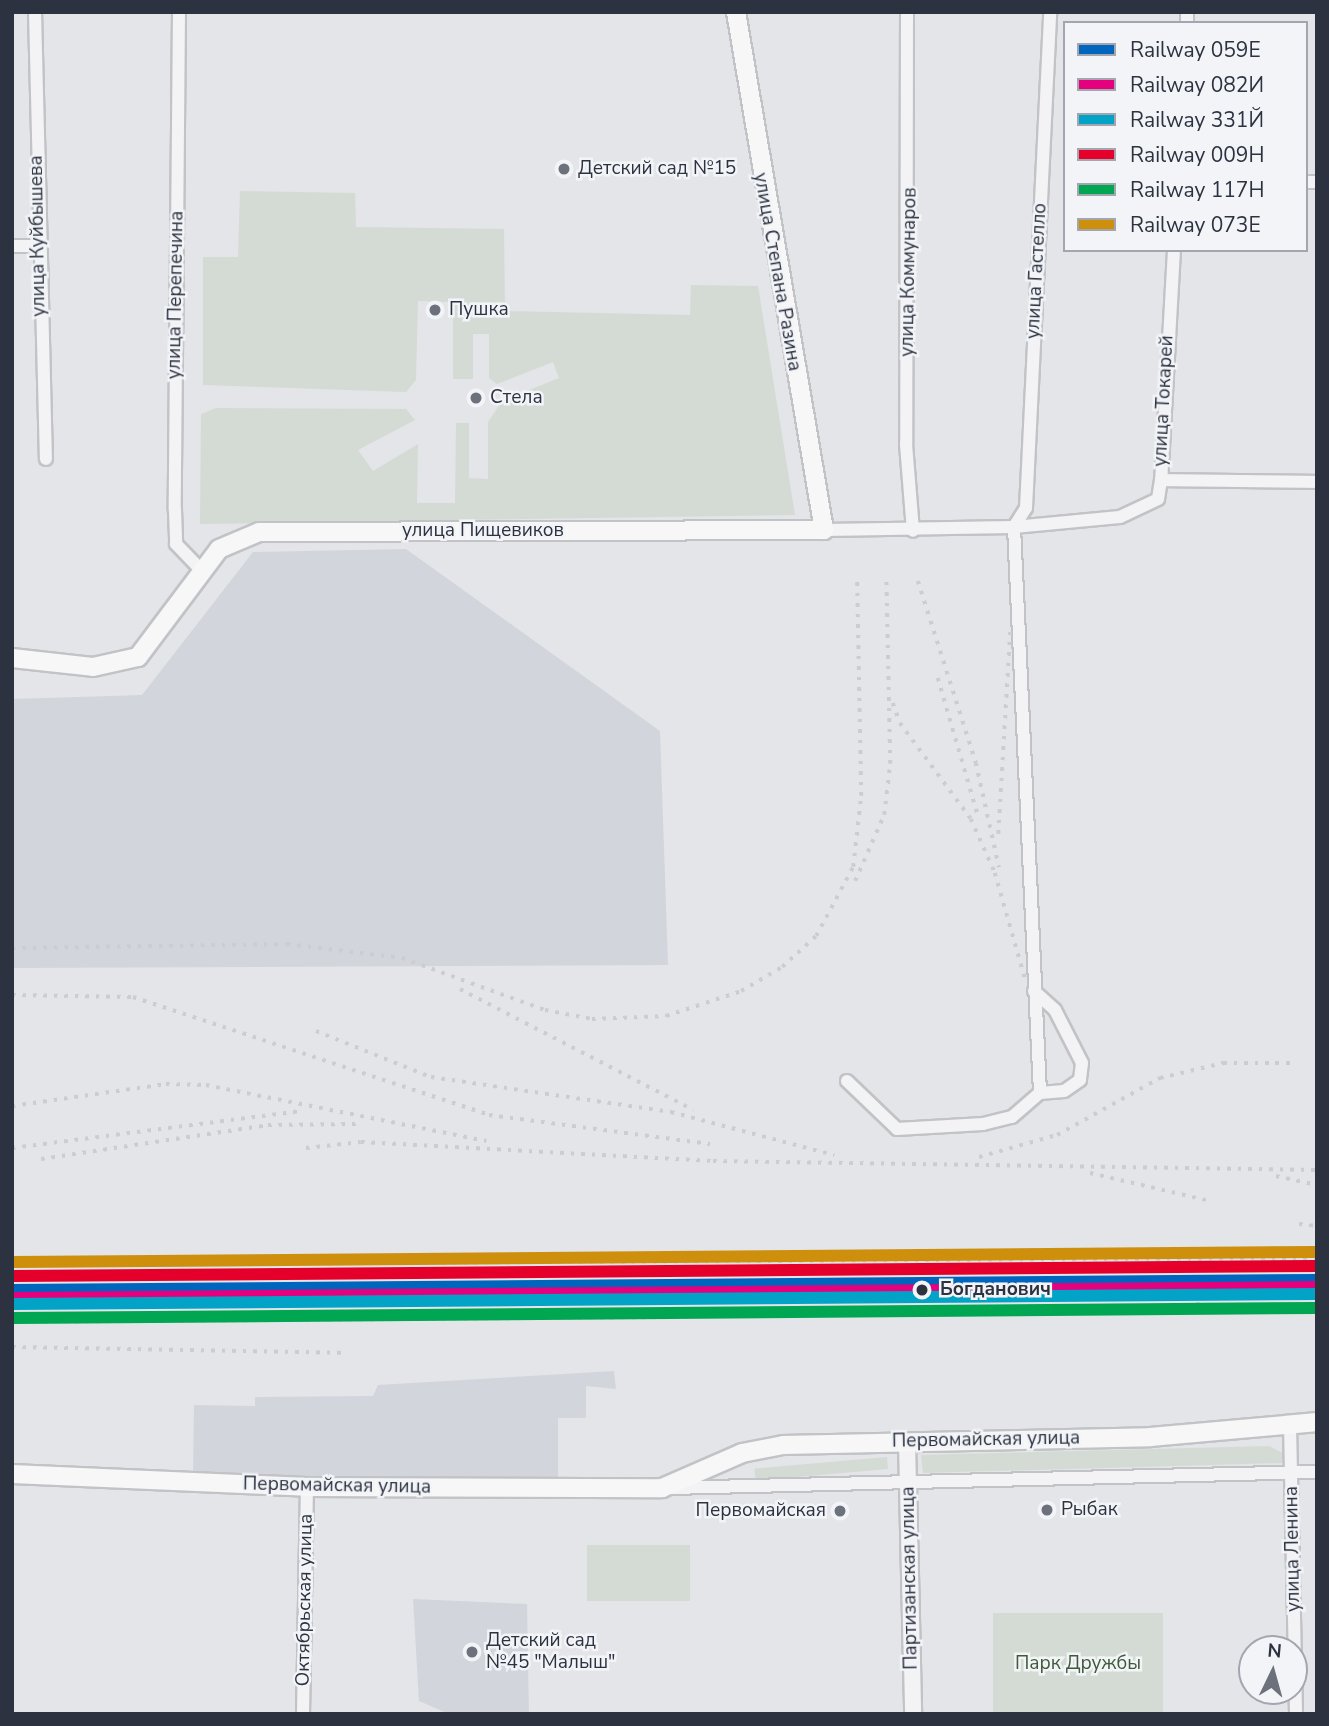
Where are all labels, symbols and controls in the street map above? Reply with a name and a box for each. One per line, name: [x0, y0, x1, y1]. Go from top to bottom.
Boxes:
legend: [1063, 21, 1308, 252]
text: Railway 059Е: [1130, 36, 1261, 64]
text: Railway 082И: [1130, 71, 1264, 99]
text: Railway 331Й: [1130, 106, 1264, 134]
text: Railway 009Н: [1130, 141, 1264, 169]
street label: улица Куйбышева: [25, 155, 51, 317]
place label: Детский сад №15: [578, 158, 736, 180]
marker: Детский сад №15: [556, 161, 572, 177]
street label: улица Степана Разина: [748, 171, 806, 373]
text: Railway 117Н: [1130, 176, 1264, 204]
street label: улица Коммунаров: [896, 187, 922, 357]
street label: улица Гастелло: [1022, 202, 1052, 340]
street label: улица Перепечина: [163, 211, 189, 379]
text: Railway 073Е: [1130, 211, 1261, 239]
place label: Пушка: [449, 299, 509, 321]
marker: Пушка: [427, 302, 443, 318]
street label: улица Токарей: [1149, 335, 1179, 467]
place label: Стела: [490, 387, 543, 409]
marker: Стела: [468, 390, 484, 406]
street label: улица Пищевиков: [402, 520, 564, 542]
marker: Богданович: [910, 1278, 934, 1302]
place label: Богданович: [940, 1279, 1051, 1301]
street label: Первомайская улица: [892, 1427, 1080, 1453]
street label: Первомайская улица: [243, 1473, 431, 1499]
street label: Партизанская улица: [897, 1486, 923, 1670]
street label: улица Ленина: [1281, 1486, 1305, 1612]
place label: Рыбак: [1061, 1499, 1118, 1521]
place label: Первомайская: [696, 1500, 826, 1522]
marker: Рыбак: [1039, 1502, 1055, 1518]
marker: Первомайская: [832, 1503, 848, 1519]
street label: Октябрьская улица: [292, 1513, 318, 1687]
place label: Детский сад №45 "Малыш": [486, 1630, 615, 1674]
north arrow: [1238, 1635, 1308, 1705]
text: N: [1266, 1638, 1283, 1665]
marker: Детский сад №45 "Малыш": [464, 1644, 480, 1660]
park label: Парк Дружбы: [1015, 1653, 1141, 1675]

